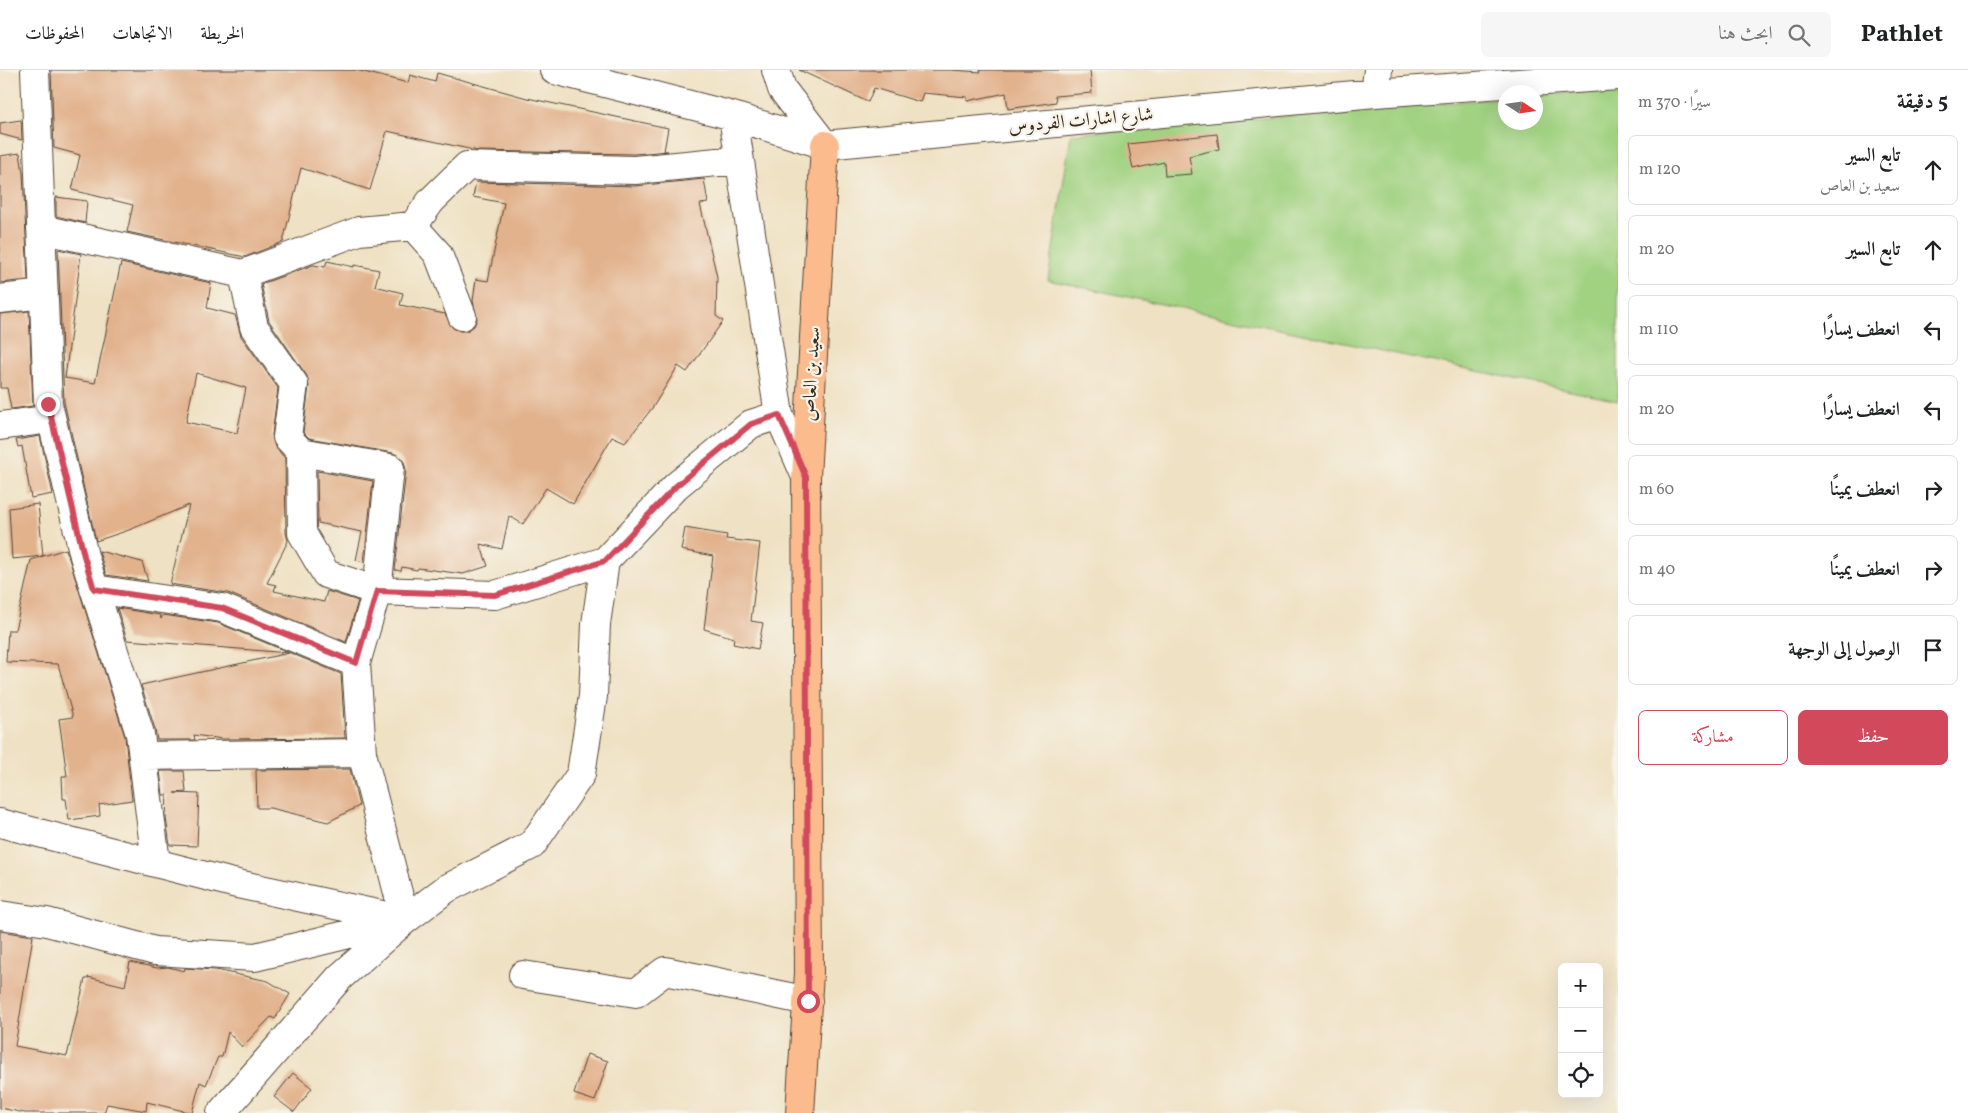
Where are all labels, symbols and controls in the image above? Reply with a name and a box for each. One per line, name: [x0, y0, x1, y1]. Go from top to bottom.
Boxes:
search box: [1481, 12, 1831, 57]
text: Pathlet: [1861, 18, 1943, 52]
text: ابحث هنا: [1718, 21, 1773, 47]
icon: search: [1785, 21, 1813, 49]
text: المحفوظات: [25, 22, 84, 47]
text: الاتجاهات: [112, 22, 172, 47]
text: الخريطة: [200, 22, 244, 47]
north arrow: [1498, 85, 1543, 130]
text: 5 دقيقة: [1897, 88, 1948, 117]
text: سيرًا · 370 m: [1638, 92, 1711, 114]
street label: شارع اشارات الفردوس: [1007, 102, 1155, 141]
text: تابع السير: [1847, 143, 1900, 169]
icon: ahead: [1919, 156, 1947, 184]
text: 120 m: [1639, 159, 1681, 181]
text: سعيد بن العاص: [1820, 176, 1900, 198]
icon: ahead: [1919, 236, 1947, 264]
text: تابع السير: [1847, 237, 1900, 263]
text: 20 m: [1639, 239, 1674, 261]
icon: left: [1919, 316, 1947, 344]
text: انعطف يسارًا: [1822, 317, 1900, 343]
text: 110 m: [1639, 319, 1678, 341]
street label: سعيد بن العاص: [797, 326, 827, 422]
route end: [37, 393, 60, 416]
icon: left: [1919, 396, 1947, 424]
text: انعطف يسارًا: [1822, 397, 1900, 423]
text: 20 m: [1639, 399, 1674, 421]
icon: right: [1919, 476, 1947, 504]
text: انعطف يمينًا: [1830, 477, 1900, 503]
text: 60 m: [1639, 479, 1674, 501]
icon: right: [1919, 556, 1947, 584]
text: انعطف يمينًا: [1830, 557, 1900, 583]
text: 40 m: [1639, 559, 1675, 581]
icon: arrive: [1919, 636, 1947, 664]
text: الوصول إلى الوجهة: [1788, 637, 1900, 663]
button: مشاركة: [1638, 710, 1788, 765]
button: حفظ: [1798, 710, 1948, 765]
map controls: [1558, 963, 1603, 1098]
button: +: [1558, 963, 1603, 1008]
route start: [797, 990, 820, 1013]
button: −: [1558, 1008, 1603, 1053]
button: locate: [1558, 1053, 1603, 1098]

